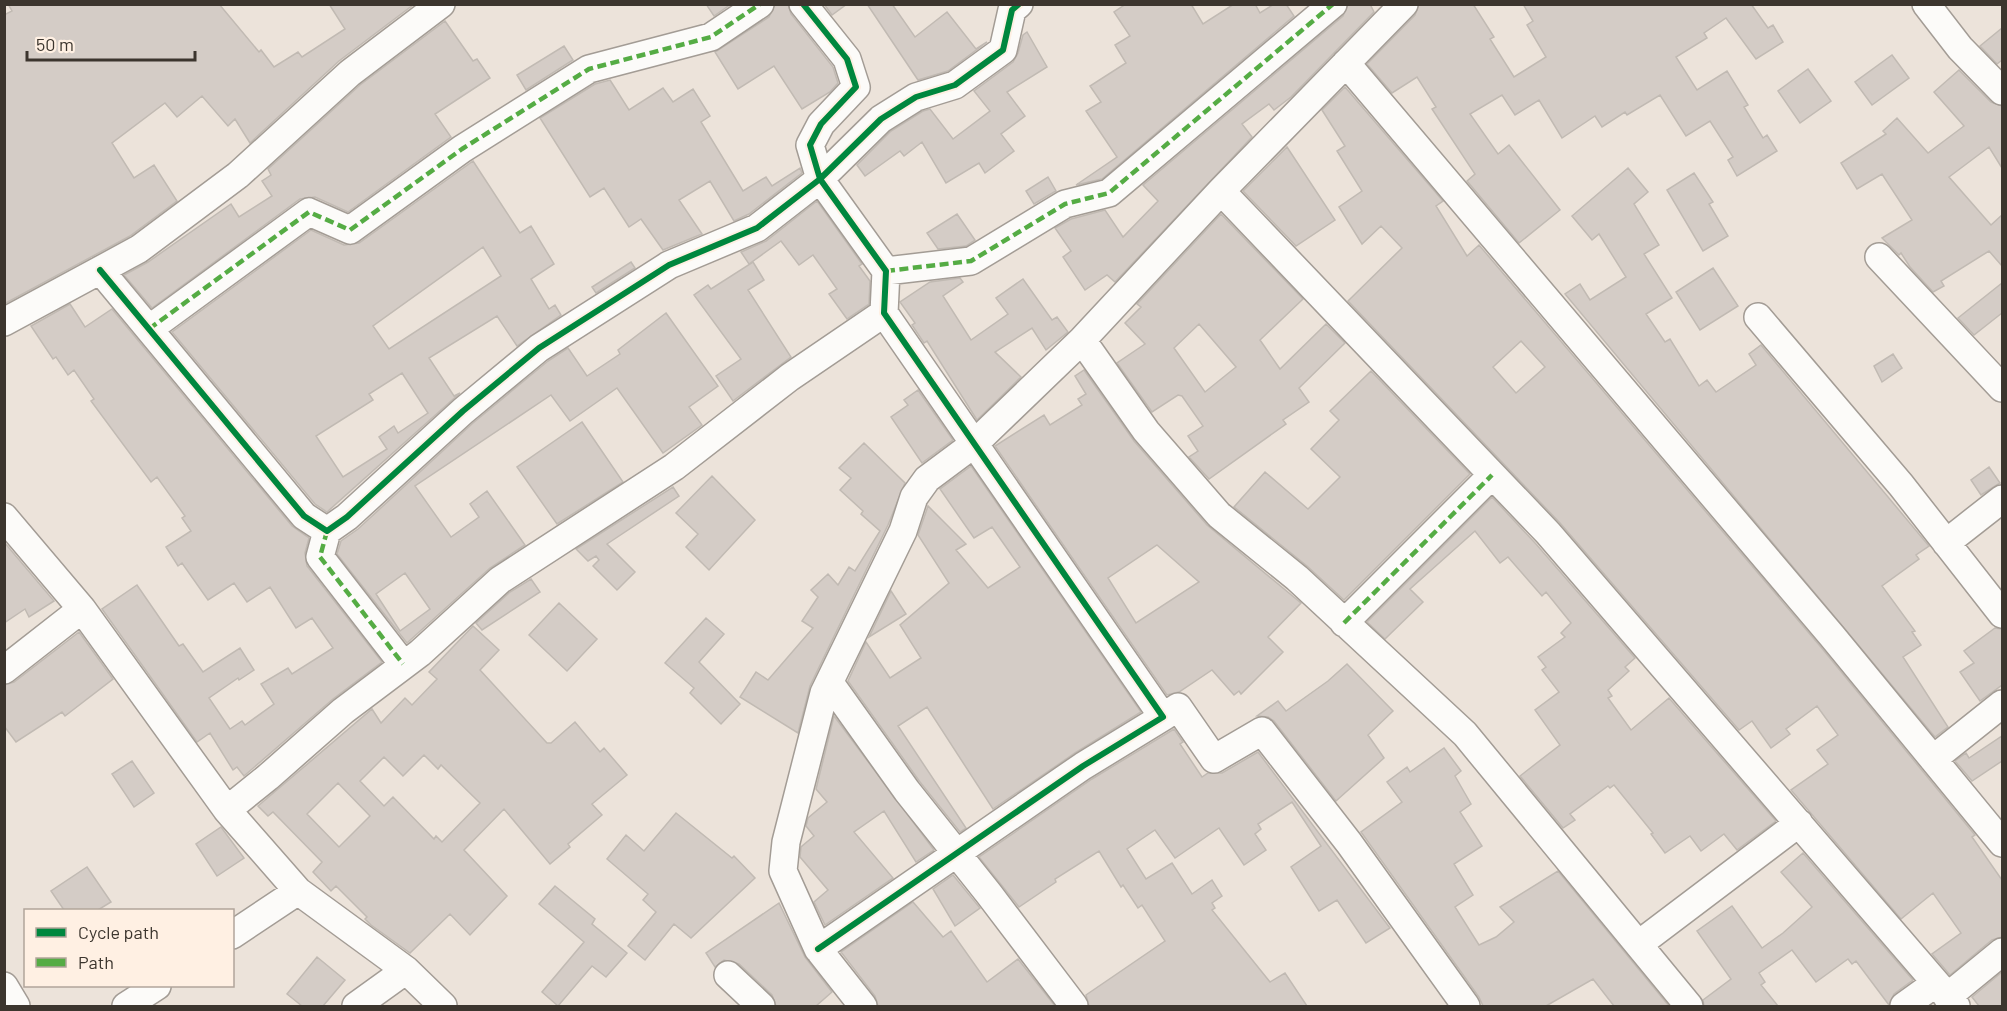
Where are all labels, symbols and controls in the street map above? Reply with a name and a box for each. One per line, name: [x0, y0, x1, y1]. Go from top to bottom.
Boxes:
scale bar: [27, 24, 195, 62]
text: 50 m: [36, 33, 74, 55]
legend: [24, 909, 234, 987]
text: Cycle path: [78, 921, 159, 943]
text: Path: [78, 951, 114, 973]

